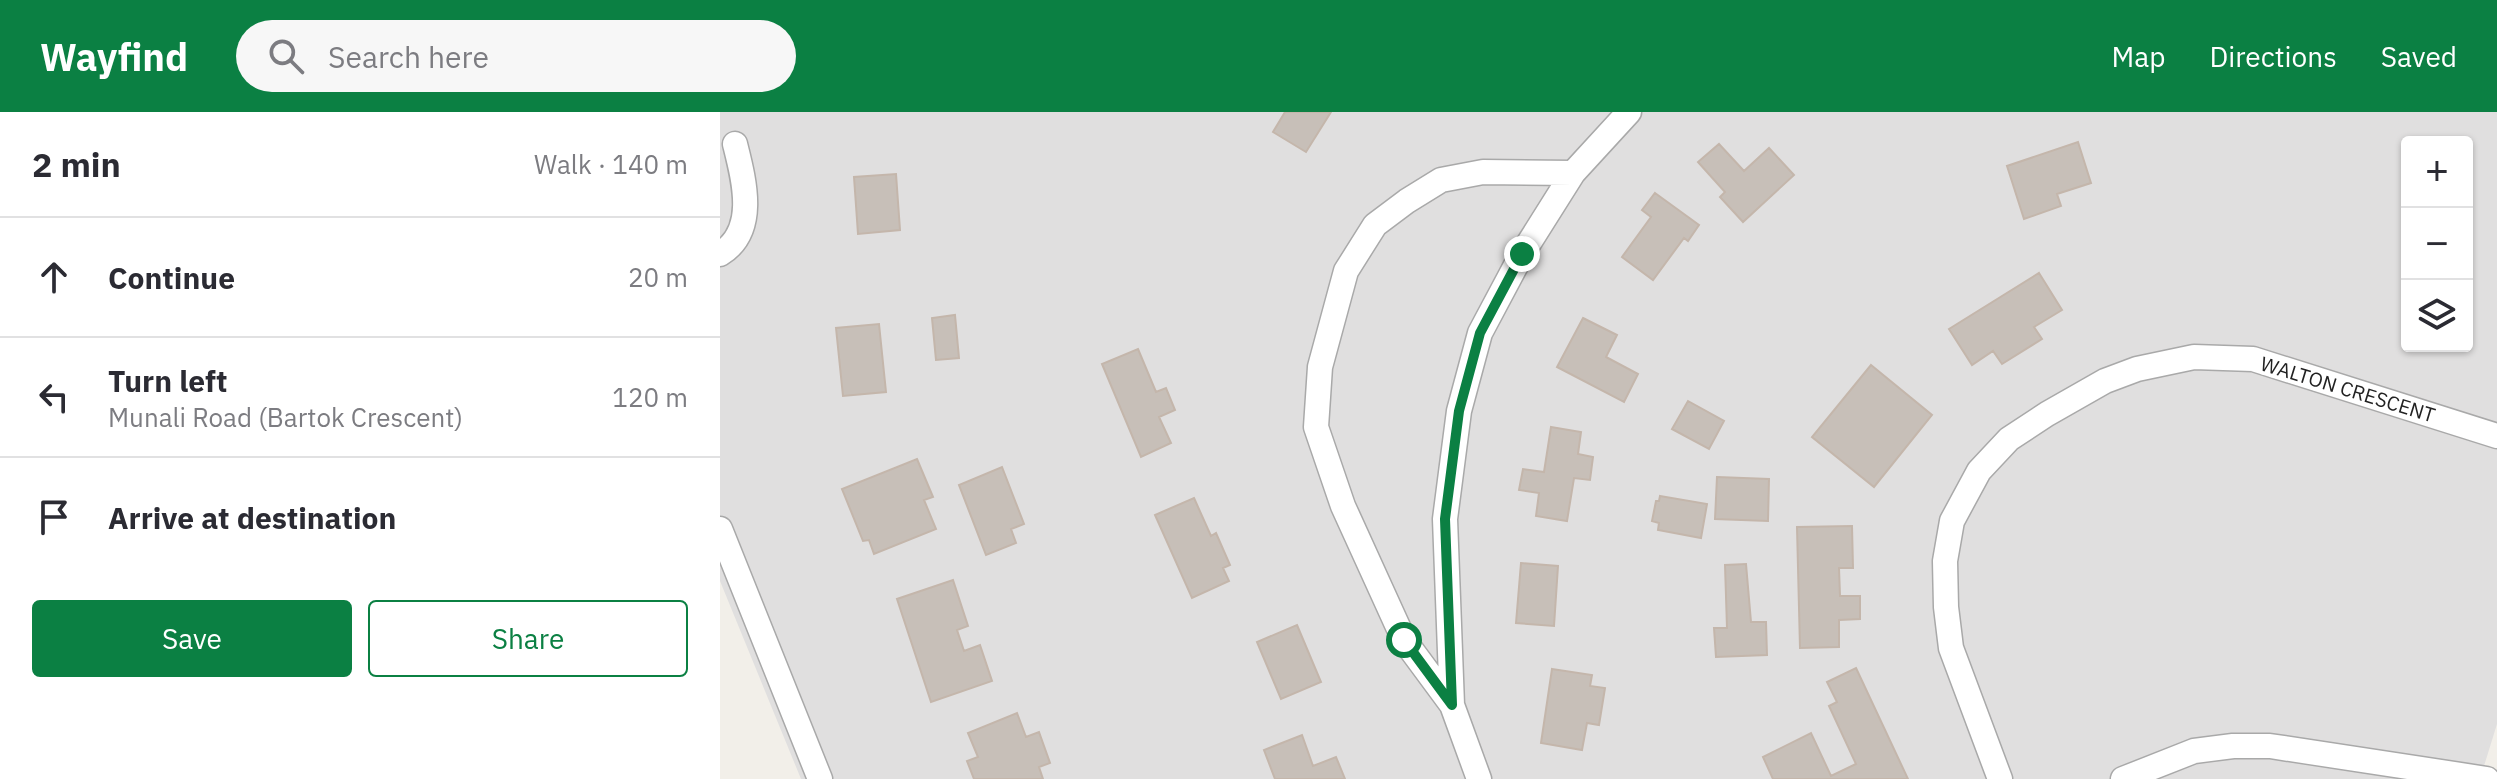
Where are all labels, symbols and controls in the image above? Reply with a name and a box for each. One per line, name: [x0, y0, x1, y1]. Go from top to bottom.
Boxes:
search box: [236, 20, 796, 92]
text: Wayfind: [40, 32, 188, 81]
icon: search: [264, 34, 308, 78]
text: Search here: [328, 37, 489, 76]
text: Map: [2111, 38, 2165, 75]
text: Directions: [2209, 38, 2337, 75]
text: Saved: [2381, 38, 2457, 75]
map controls: [2401, 136, 2473, 352]
button: +: [2401, 136, 2473, 208]
text: 2 min: [32, 142, 121, 186]
text: Walk · 140 m: [534, 147, 688, 181]
button: −: [2401, 208, 2473, 280]
route end: [1504, 236, 1540, 272]
icon: ahead: [32, 255, 76, 299]
text: Continue: [108, 258, 235, 297]
text: 20 m: [628, 260, 688, 294]
button: layers: [2401, 280, 2473, 352]
street label: WALTON CRESCENT: [2257, 350, 2439, 428]
text: Turn left: [108, 361, 227, 400]
icon: left: [32, 375, 76, 419]
text: 120 m: [612, 380, 688, 414]
text: Munali Road (Bartok Crescent): [108, 400, 463, 434]
icon: arrive: [32, 495, 76, 539]
text: Arrive at destination: [108, 498, 396, 537]
button: Save: [32, 600, 352, 677]
button: Share: [368, 600, 688, 677]
route start: [1386, 622, 1422, 658]

